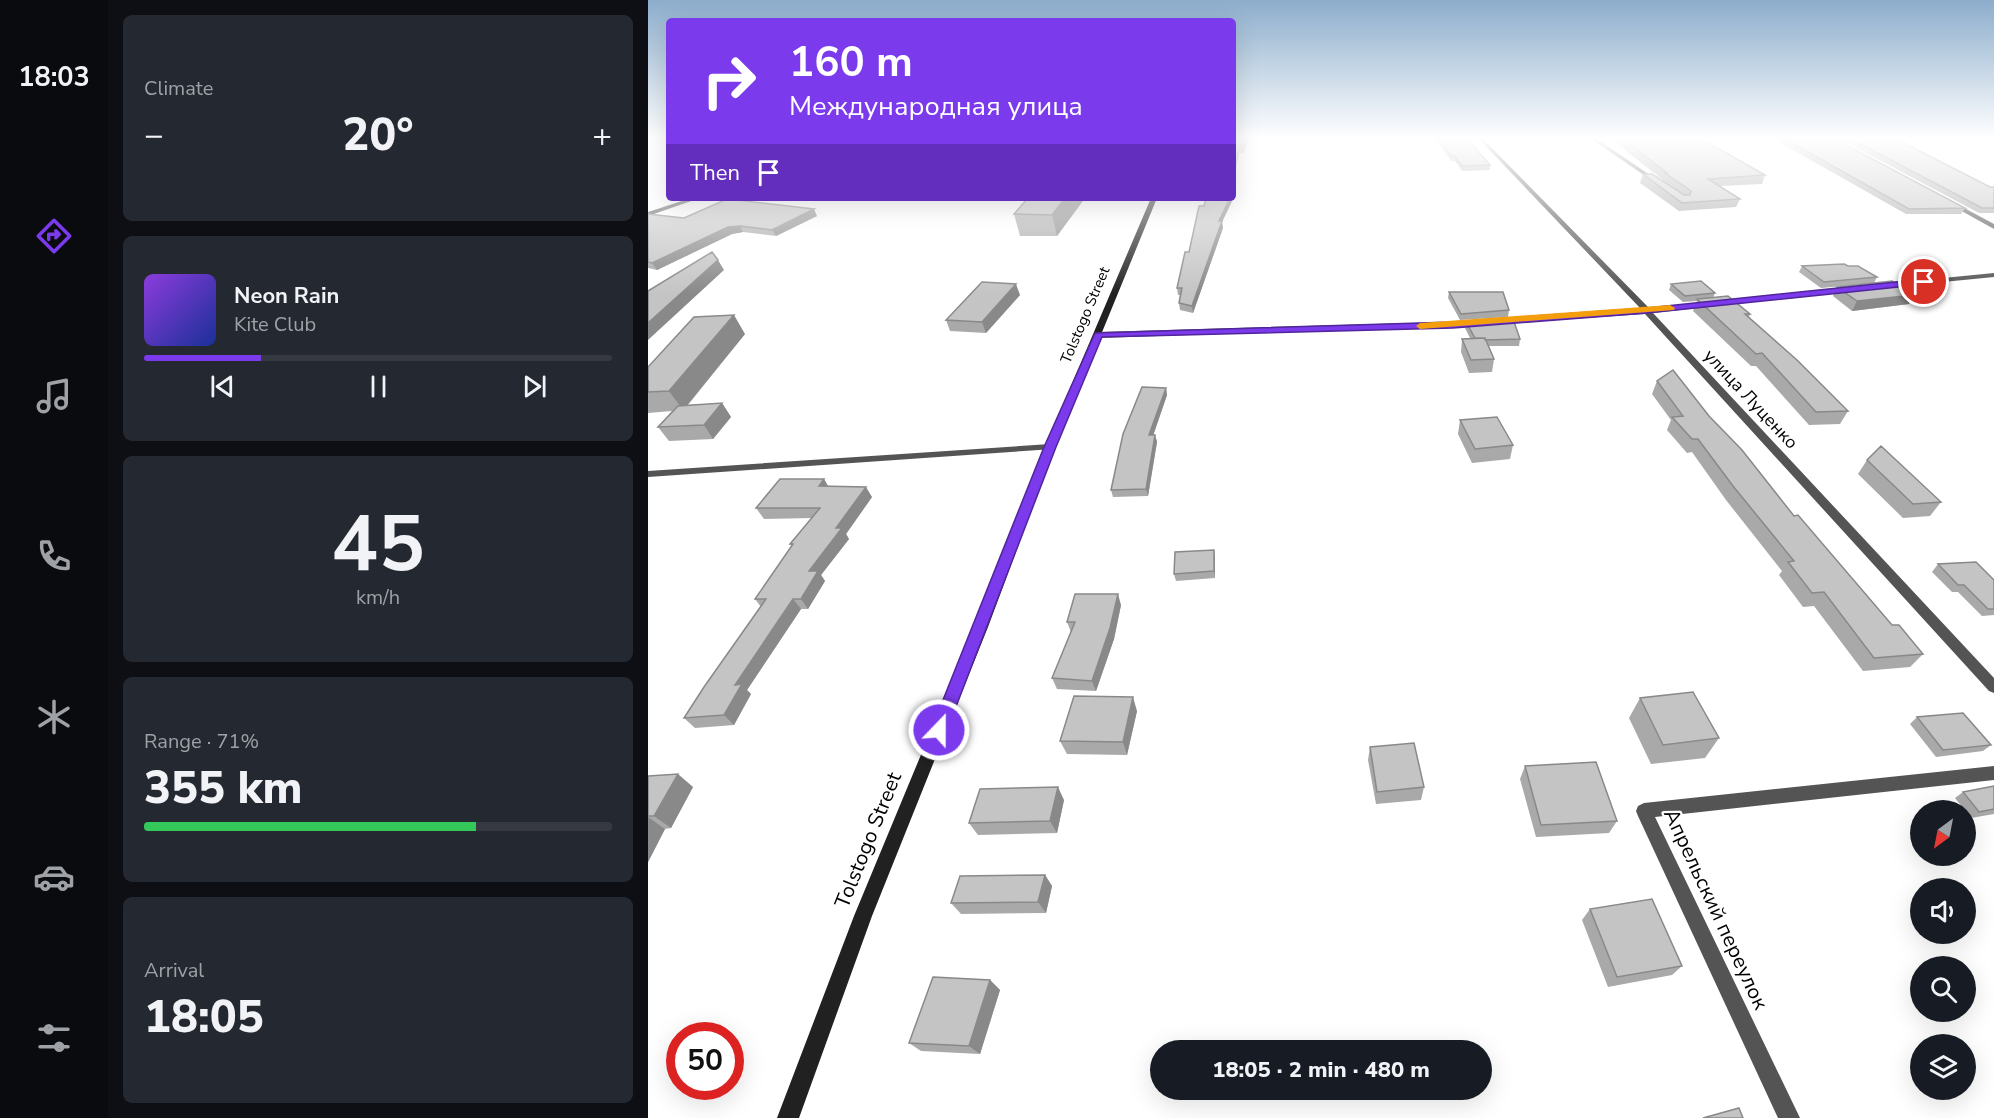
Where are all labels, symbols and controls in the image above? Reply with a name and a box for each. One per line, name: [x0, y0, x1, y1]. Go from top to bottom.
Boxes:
text: 160 m: [789, 34, 913, 91]
icon: right: [690, 42, 768, 120]
text: 18:03: [18, 59, 90, 96]
text: Climate: [144, 75, 213, 102]
text: Международная улица: [789, 88, 1083, 125]
text: 20°: [342, 105, 414, 166]
text: −: [144, 113, 164, 158]
text: +: [592, 113, 612, 158]
icon: arrive: [752, 156, 785, 189]
text: Then: [690, 158, 740, 188]
icon: directions: [33, 215, 75, 257]
pin: [1898, 256, 1949, 307]
street label: Tolstogo Street: [1056, 263, 1115, 366]
icon: arrive: [1907, 265, 1940, 298]
text: Neon Rain: [234, 281, 339, 311]
text: Kite Club: [234, 311, 316, 338]
street label: улица Луценко: [1698, 344, 1804, 454]
icon: previous: [206, 370, 239, 403]
icon: pause: [362, 370, 395, 403]
icon: next: [518, 370, 551, 403]
icon: music: [33, 375, 75, 417]
text: 45: [331, 491, 425, 598]
icon: phone: [33, 535, 75, 577]
text: km/h: [356, 584, 400, 611]
icon: climate: [33, 696, 75, 738]
position arrow: [907, 698, 971, 762]
text: Range · 71%: [144, 728, 259, 755]
text: 355 km: [144, 758, 303, 819]
street label: Tolstogo Street: [828, 767, 908, 912]
north arrow: [1910, 800, 1976, 866]
map controls: [1910, 800, 1976, 1100]
street label: Апрельский переулок: [1657, 804, 1775, 1015]
icon: car: [33, 856, 75, 898]
button: sound: [1910, 878, 1976, 944]
button: search: [1910, 956, 1976, 1022]
text: Arrival: [144, 957, 204, 984]
text: 18:05: [144, 987, 264, 1048]
icon: filters: [33, 1017, 75, 1059]
speed limit sign: 50: [666, 1022, 744, 1100]
button: layers: [1910, 1034, 1976, 1100]
text: 18:05 · 2 min · 480 m: [1212, 1055, 1430, 1085]

